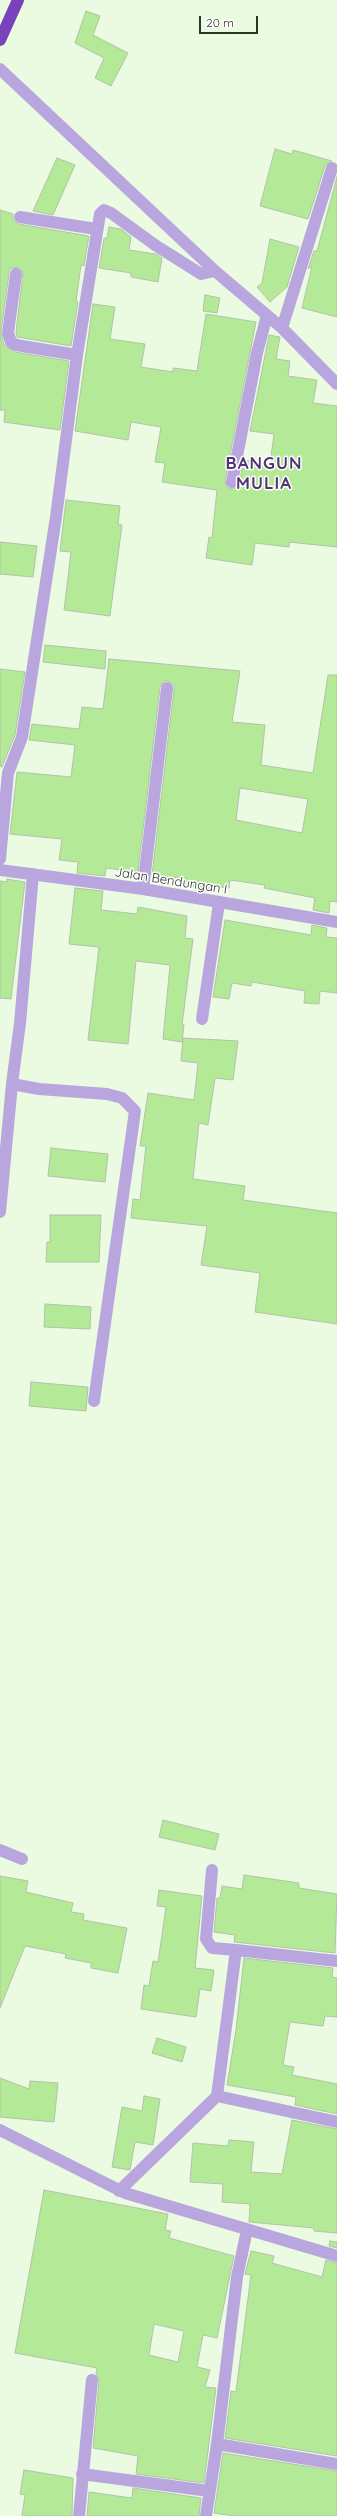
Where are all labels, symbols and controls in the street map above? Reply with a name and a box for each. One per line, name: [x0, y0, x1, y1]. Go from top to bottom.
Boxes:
scale bar: [201, 8, 260, 34]
text: 20 m: [206, 15, 234, 30]
district label: BANGUN MULIA: [226, 454, 302, 494]
street label: Jalan Bendungan I: [114, 864, 228, 898]

